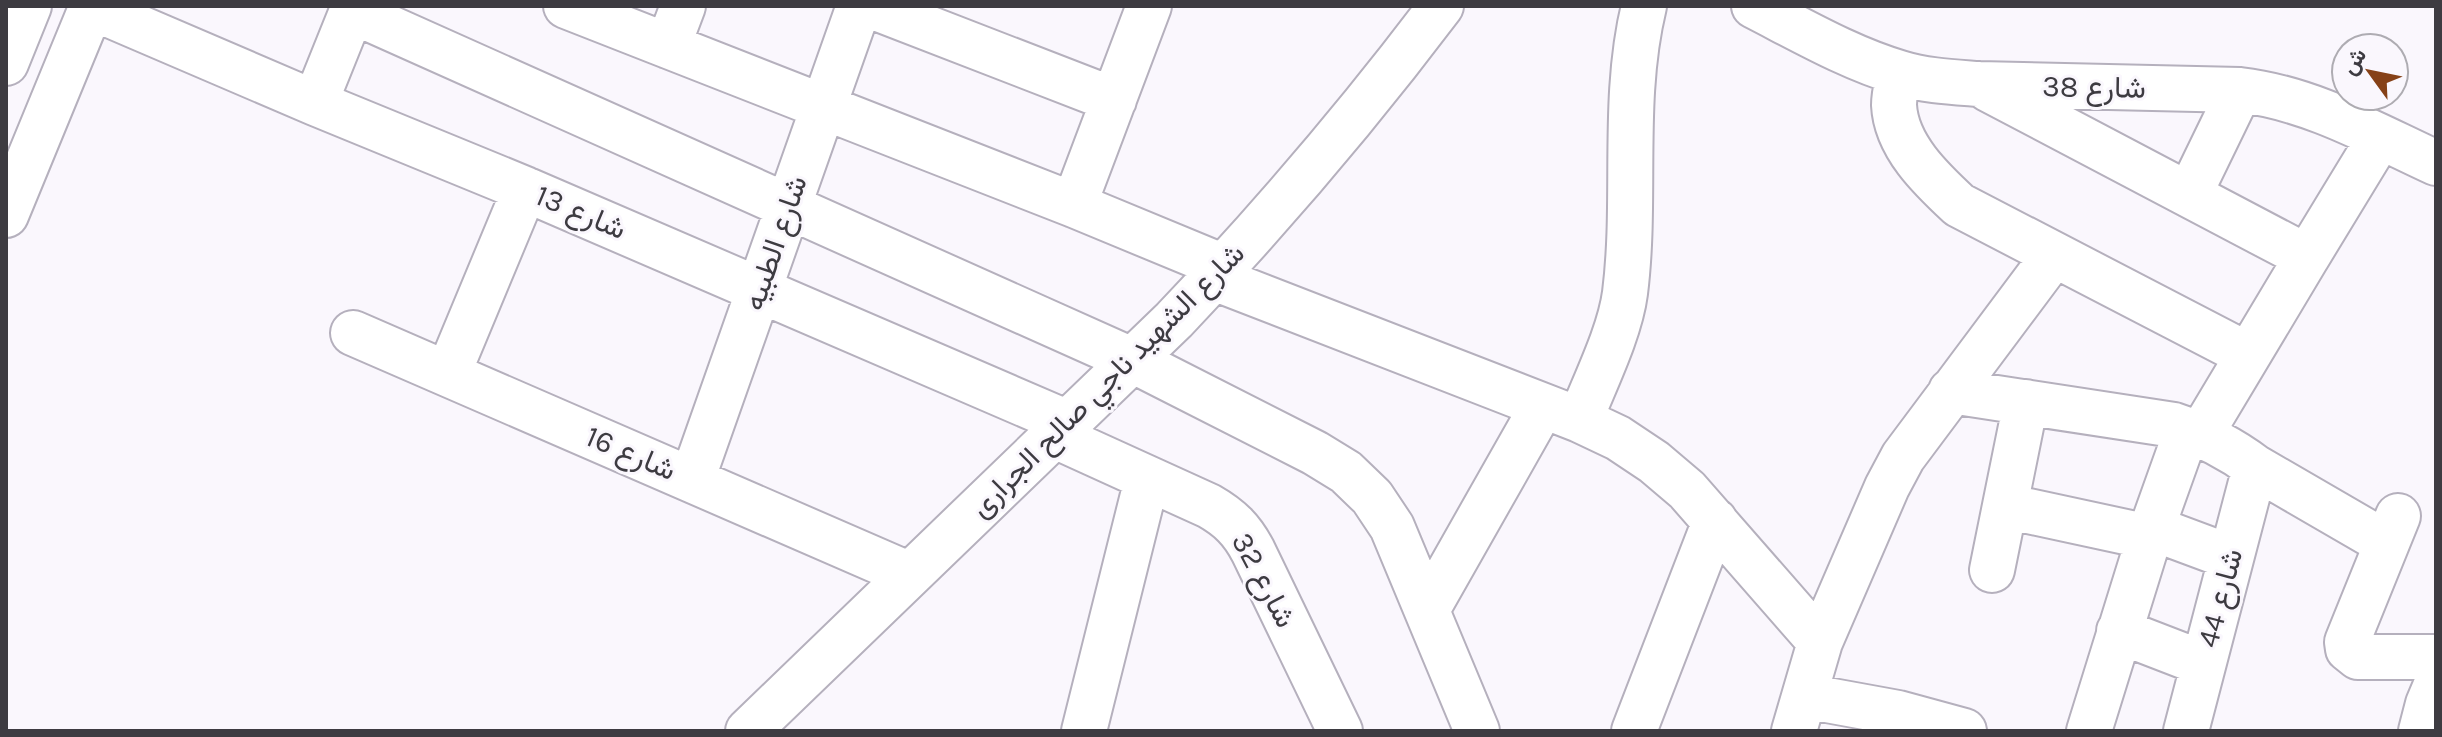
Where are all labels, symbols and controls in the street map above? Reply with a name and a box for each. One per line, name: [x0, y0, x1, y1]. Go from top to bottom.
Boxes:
north arrow: [2330, 32, 2410, 112]
text: ش: [2336, 43, 2372, 80]
street label: شارع 38: [2042, 68, 2146, 108]
street label: شارع الطبيه: [735, 171, 817, 316]
street label: شارع 13: [529, 177, 632, 249]
street label: شارع الشهيد ناجي صالح الجرارى: [962, 235, 1256, 529]
street label: شارع 16: [580, 418, 682, 490]
street label: شارع 32: [1222, 526, 1304, 635]
street label: شارع 44: [2190, 545, 2252, 652]

